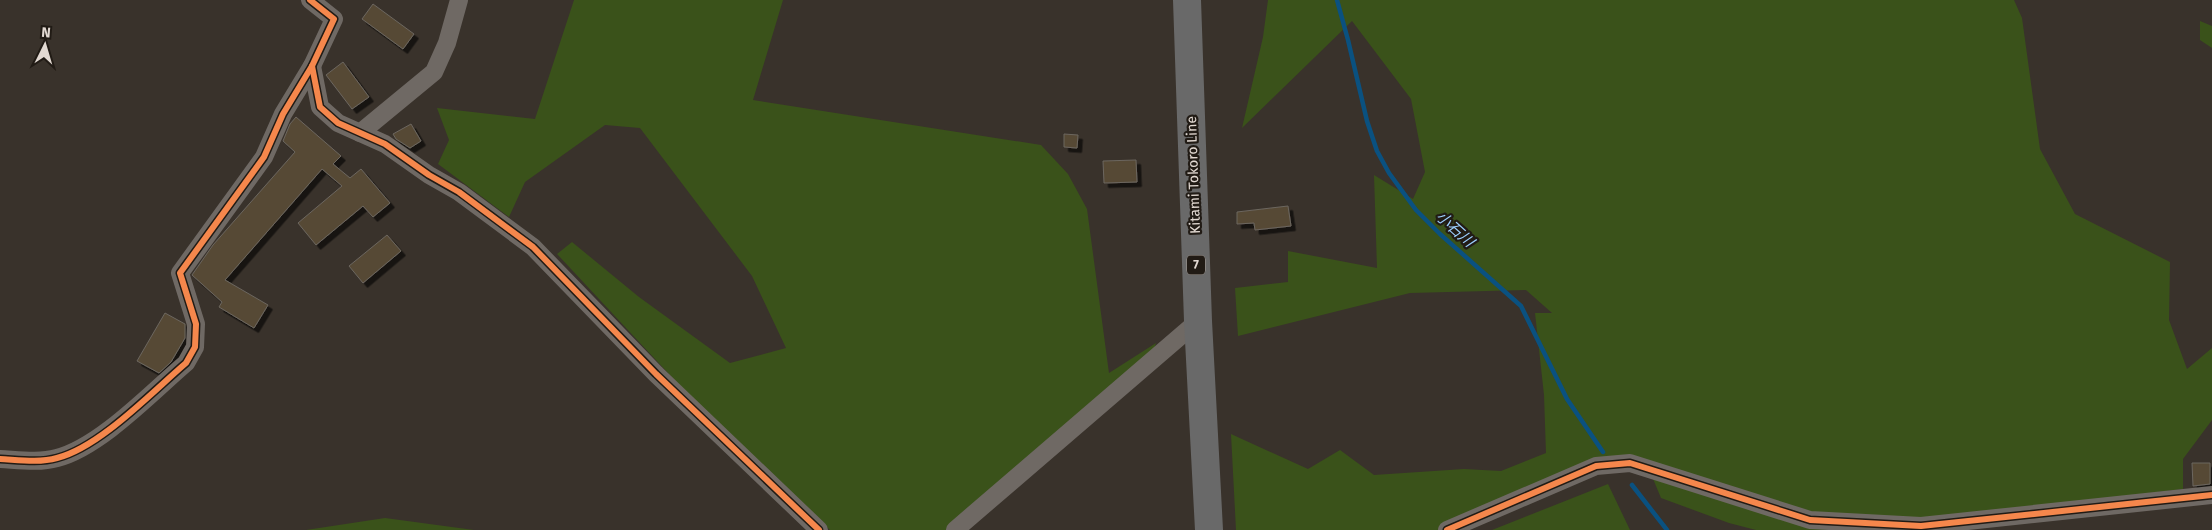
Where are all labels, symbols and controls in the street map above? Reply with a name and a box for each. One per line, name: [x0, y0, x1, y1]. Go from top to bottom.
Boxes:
north arrow: [20, 20, 70, 70]
text: N: [41, 24, 51, 41]
street label: Kitami Tokoro Line: [1183, 116, 1204, 234]
water label: 小石川: [1432, 207, 1479, 252]
road number: 7: [1187, 256, 1205, 274]

